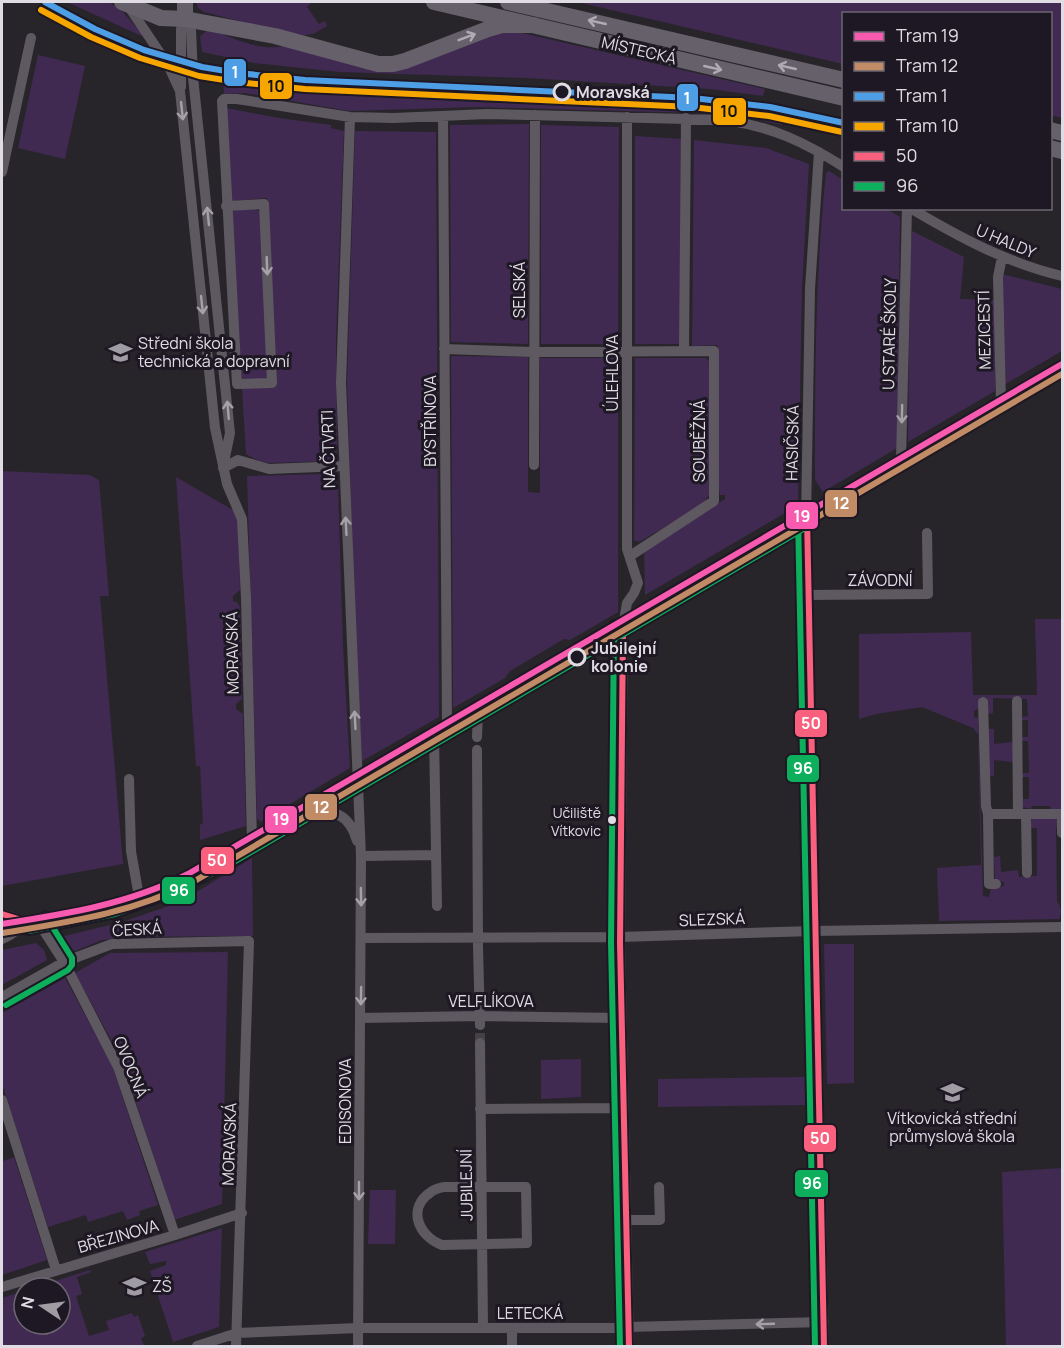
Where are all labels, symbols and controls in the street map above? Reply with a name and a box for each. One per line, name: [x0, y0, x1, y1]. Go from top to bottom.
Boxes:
legend: [842, 12, 1052, 210]
one-way arrow: [588, 16, 607, 28]
text: Tram 19: [896, 23, 959, 47]
one-way arrow: [457, 30, 476, 41]
street label: MÍSTECKÁ: [599, 31, 679, 69]
text: Tram 12: [896, 53, 958, 77]
line badge: 1: [223, 58, 247, 87]
one-way arrow: [777, 60, 796, 72]
text: 1: [231, 61, 239, 83]
one-way arrow: [703, 62, 722, 74]
line badge: 10: [259, 72, 293, 100]
text: 10: [267, 75, 285, 97]
place label: Moravská: [576, 81, 650, 103]
marker: Moravská: [553, 83, 571, 101]
line badge: 1: [676, 83, 699, 112]
text: Tram 1: [896, 83, 948, 107]
text: 1: [683, 87, 691, 109]
line badge: 10: [712, 97, 747, 126]
text: 10: [720, 100, 738, 122]
one-way arrow: [177, 101, 188, 121]
text: Tram 10: [896, 113, 959, 137]
text: 50: [896, 143, 917, 167]
text: 96: [896, 173, 918, 197]
one-way arrow: [202, 207, 213, 227]
street label: U HALDY: [973, 219, 1039, 263]
one-way arrow: [261, 256, 272, 276]
street label: SELSKÁ: [508, 262, 530, 318]
street label: U STARÉ ŠKOLY: [877, 278, 901, 390]
street label: MEZICESTÍ: [972, 290, 996, 370]
one-way arrow: [197, 295, 208, 315]
place label: Střední škola technická a dopravní: [138, 332, 290, 372]
street label: ÚLEHLOVA: [601, 334, 623, 412]
school or university icon: Střední škola technická a dopravní: [107, 339, 133, 365]
street label: BYSTŘINOVA: [419, 375, 441, 467]
street label: SOUBĚŽNÁ: [688, 400, 710, 482]
one-way arrow: [222, 401, 233, 421]
one-way arrow: [897, 403, 908, 423]
street label: HASIČSKÁ: [780, 405, 804, 481]
street label: NA ČTVRTI: [316, 409, 340, 489]
line badge: 12: [824, 489, 858, 518]
text: 12: [833, 492, 849, 514]
line badge: 19: [785, 501, 819, 530]
text: 19: [794, 505, 810, 527]
one-way arrow: [341, 516, 352, 536]
street label: ZÁVODNÍ: [847, 569, 913, 591]
street label: MORAVSKÁ: [220, 611, 244, 695]
place label: Jubilejní kolonie: [591, 637, 657, 677]
marker: Jubilejní kolonie: [568, 648, 586, 666]
line badge: 50: [794, 709, 828, 738]
one-way arrow: [350, 711, 361, 731]
text: 50: [801, 712, 821, 734]
line badge: 96: [786, 754, 820, 783]
text: 96: [793, 757, 813, 779]
line badge: 12: [304, 793, 338, 821]
text: 12: [313, 796, 329, 818]
place label: Učiliště Vítkovic: [551, 803, 601, 840]
line badge: 19: [264, 805, 298, 834]
text: 19: [273, 808, 289, 830]
marker: Učiliště Vítkovic: [606, 814, 618, 826]
line badge: 50: [200, 846, 235, 875]
text: 50: [207, 849, 227, 871]
line badge: 96: [161, 876, 196, 905]
text: 96: [169, 879, 189, 901]
one-way arrow: [355, 886, 367, 906]
street label: SLEZSKÁ: [678, 907, 746, 931]
street label: ČESKÁ: [112, 917, 162, 941]
one-way arrow: [355, 986, 367, 1006]
street label: VELFLÍKOVA: [448, 990, 534, 1012]
street label: OVOCNÁ: [109, 1033, 153, 1101]
street label: EDISONOVA: [334, 1058, 356, 1144]
school or university icon: Vítkovická střední průmyslová škola: [939, 1080, 965, 1106]
street label: MORAVSKÁ: [217, 1102, 241, 1186]
place label: Vítkovická střední průmyslová škola: [887, 1107, 1017, 1147]
line badge: 50: [803, 1124, 837, 1153]
text: 50: [810, 1127, 830, 1149]
street label: JUBILEJNÍ: [454, 1149, 478, 1221]
line badge: 96: [794, 1169, 829, 1198]
text: 96: [802, 1172, 822, 1194]
one-way arrow: [353, 1181, 365, 1201]
street label: BŘEZINOVA: [75, 1214, 161, 1258]
school or university icon: ZŠ: [121, 1273, 147, 1299]
place label: ZŠ: [152, 1275, 172, 1297]
north arrow: [12, 1276, 72, 1336]
text: N: [15, 1295, 39, 1311]
street label: LETECKÁ: [497, 1302, 563, 1324]
one-way arrow: [756, 1319, 776, 1330]

